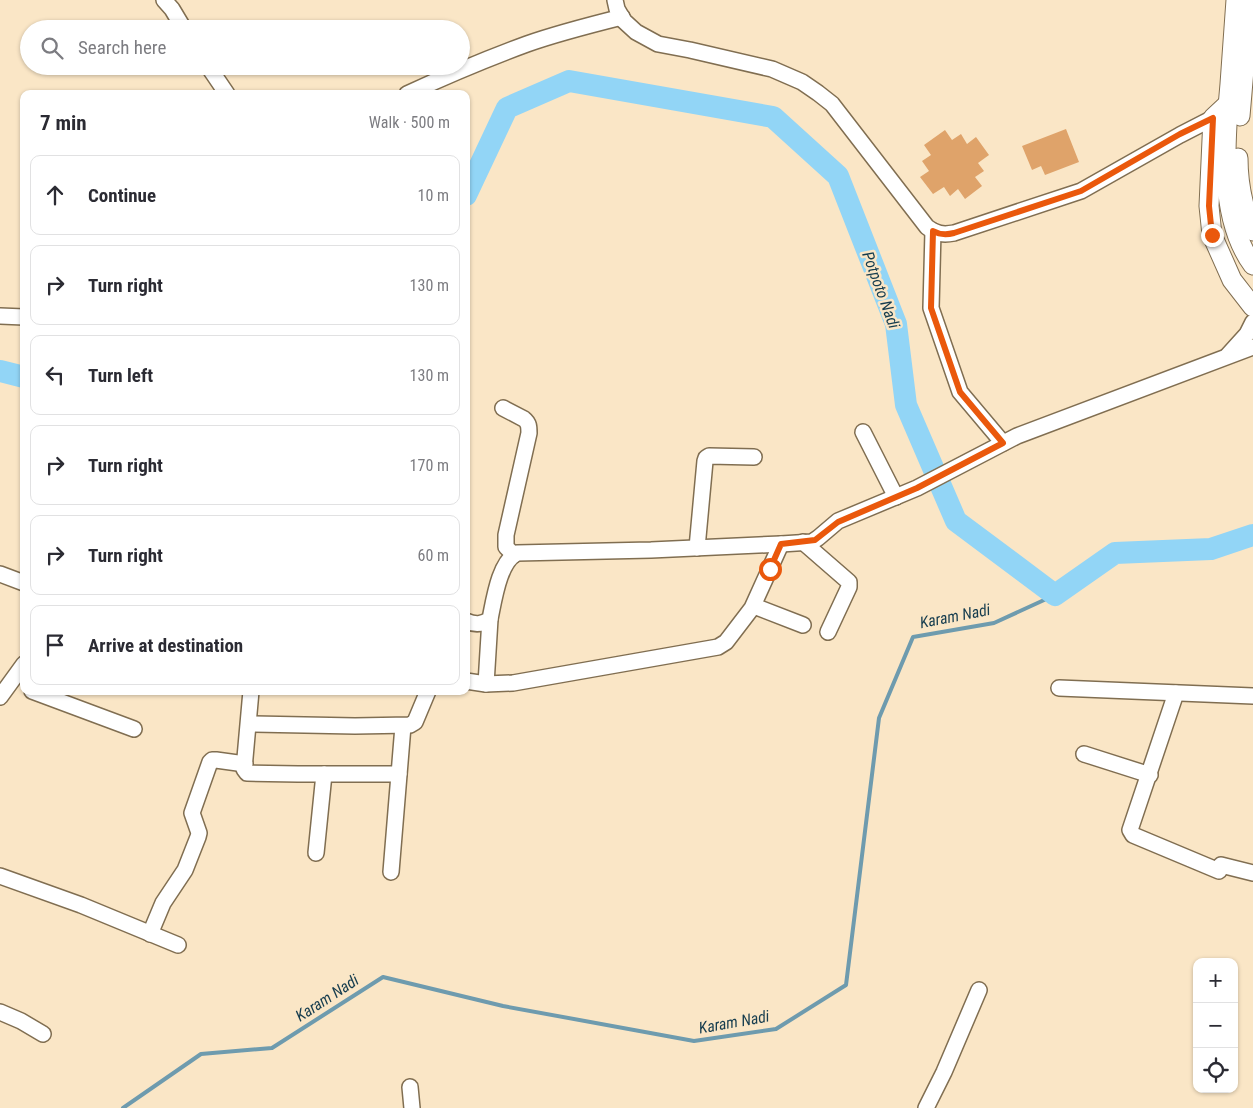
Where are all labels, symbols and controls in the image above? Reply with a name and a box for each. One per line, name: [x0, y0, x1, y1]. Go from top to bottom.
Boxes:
search box: [20, 20, 470, 75]
icon: search: [38, 34, 66, 62]
text: Search here: [78, 36, 166, 59]
text: 7 min: [40, 111, 87, 135]
text: Walk · 500 m: [369, 113, 450, 132]
icon: ahead: [41, 181, 69, 209]
text: Continue: [88, 184, 156, 207]
text: 10 m: [417, 186, 449, 205]
route end: [1201, 224, 1224, 247]
water label: Potpoto Nadi: [858, 249, 904, 331]
icon: right: [41, 271, 69, 299]
text: Turn right: [88, 274, 163, 297]
text: 130 m: [410, 276, 449, 295]
icon: left: [41, 361, 69, 389]
text: Turn left: [88, 364, 153, 387]
text: 130 m: [410, 366, 449, 385]
icon: right: [41, 451, 69, 479]
text: Turn right: [88, 454, 163, 477]
text: 170 m: [410, 456, 449, 475]
icon: right: [41, 541, 69, 569]
text: Turn right: [88, 544, 163, 567]
text: 60 m: [417, 546, 449, 565]
route start: [759, 558, 782, 581]
water label: Karam Nadi: [918, 600, 992, 632]
icon: arrive: [41, 631, 69, 659]
text: Arrive at destination: [88, 634, 243, 657]
map controls: [1193, 958, 1238, 1093]
button: +: [1193, 958, 1238, 1003]
water label: Karam Nadi: [292, 970, 362, 1025]
button: −: [1193, 1003, 1238, 1048]
water label: Karam Nadi: [697, 1006, 771, 1038]
button: locate: [1193, 1048, 1238, 1093]

